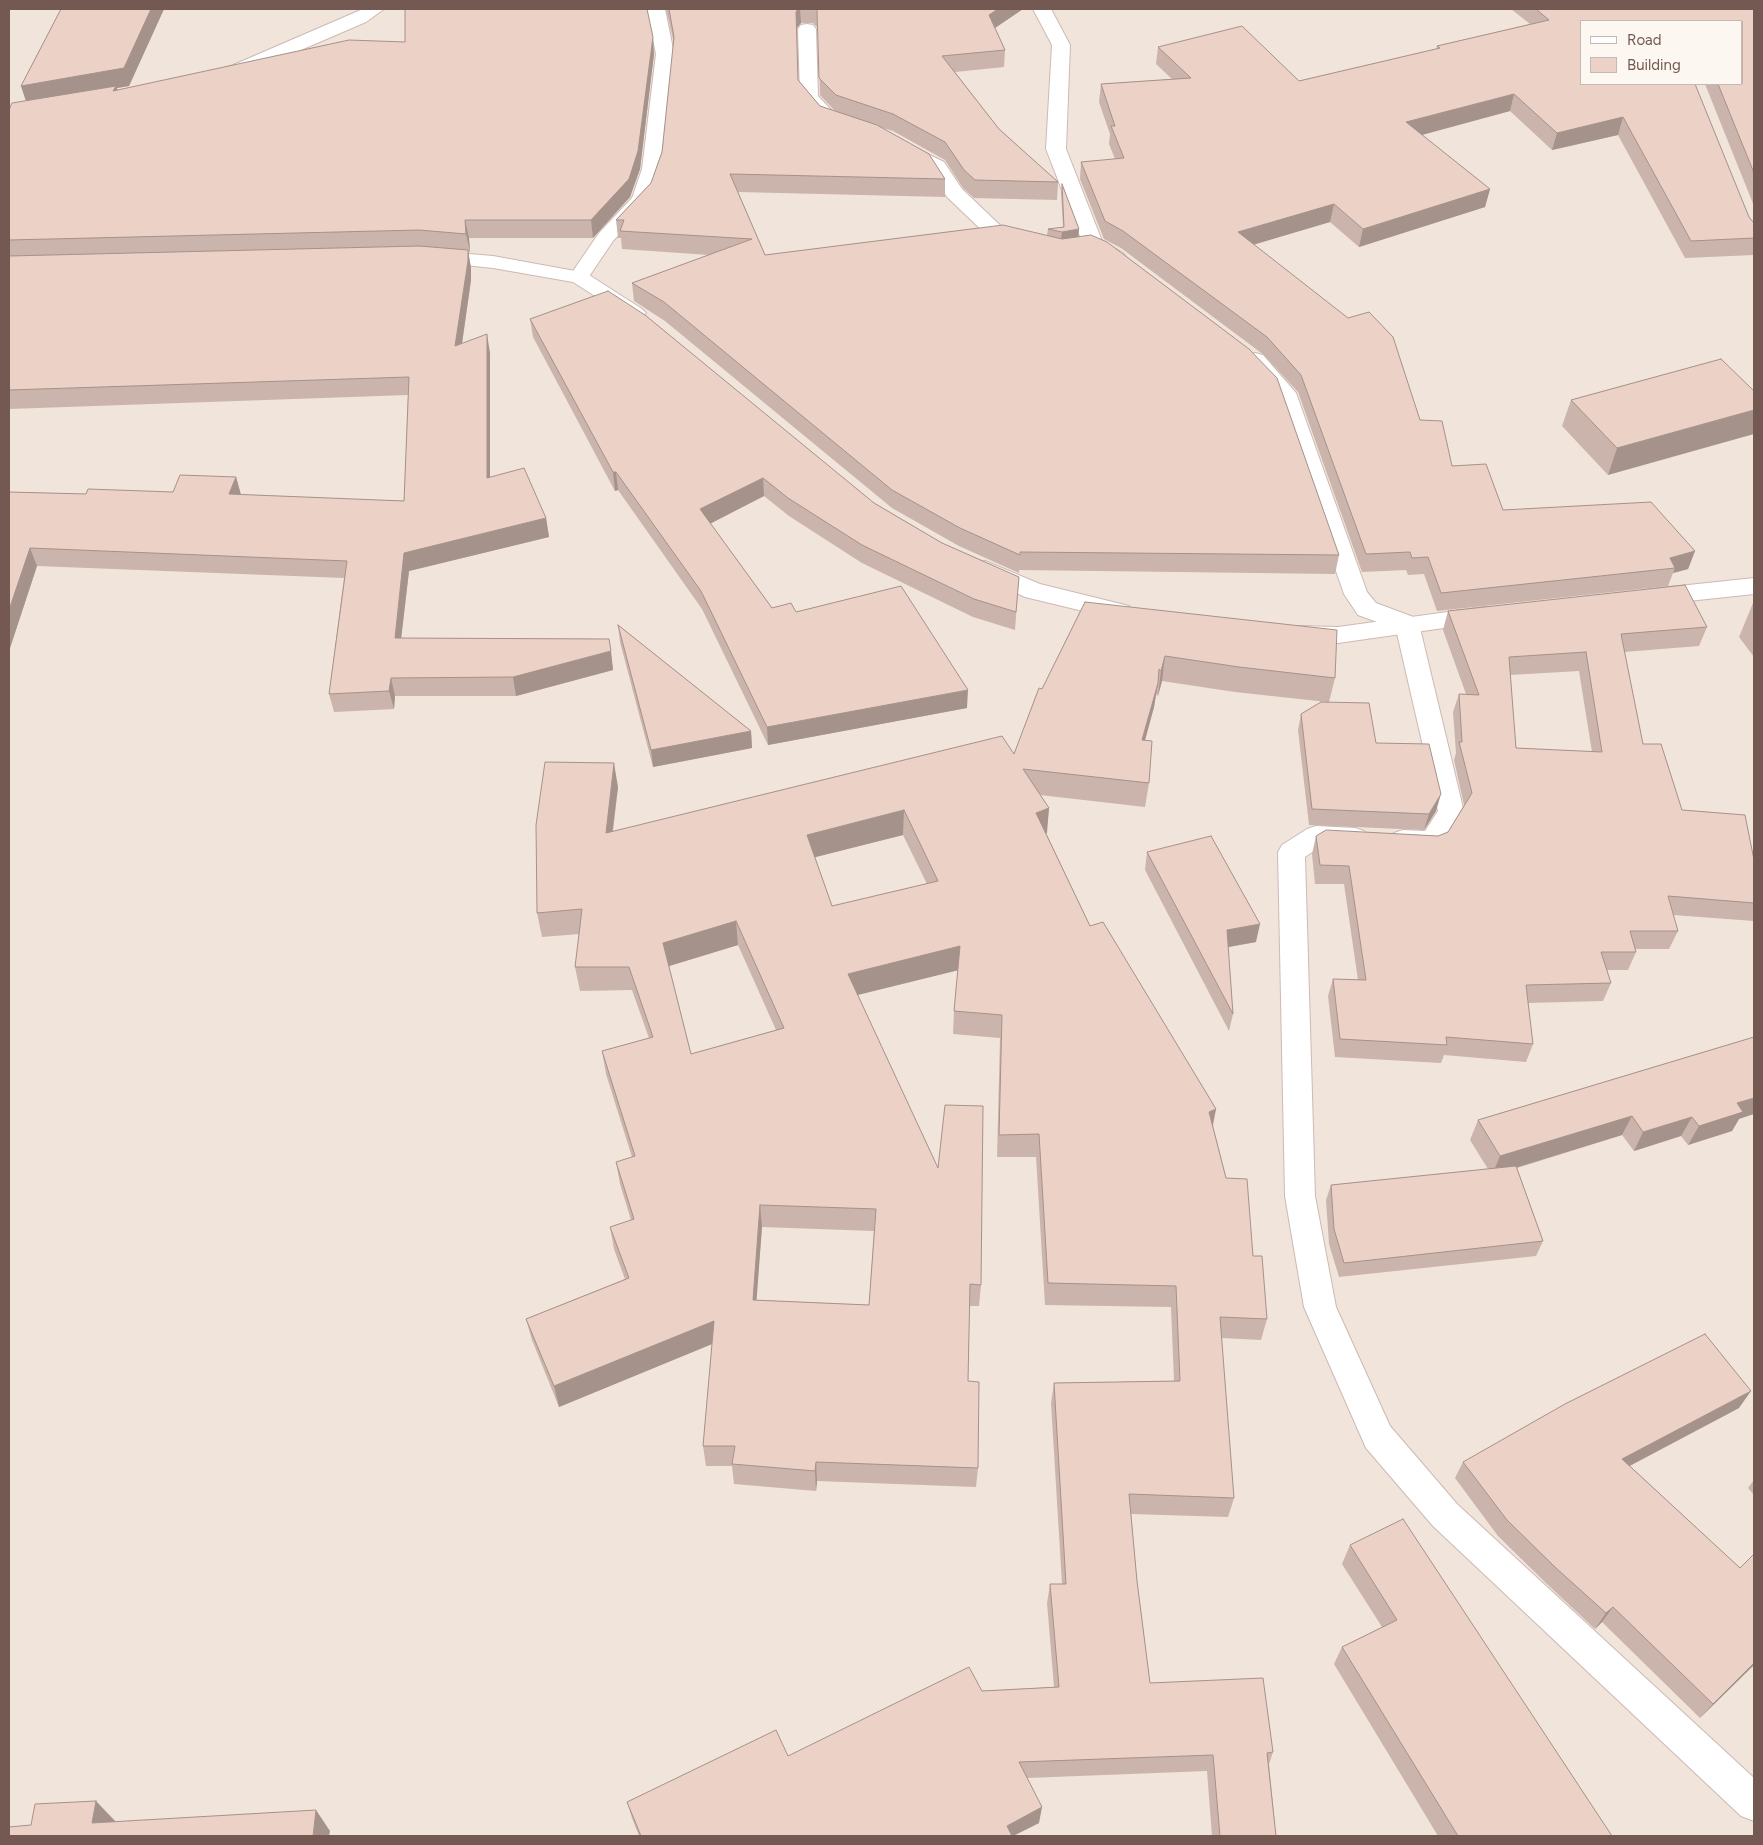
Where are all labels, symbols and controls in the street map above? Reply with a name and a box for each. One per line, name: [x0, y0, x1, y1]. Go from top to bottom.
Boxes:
legend: [1580, 20, 1743, 85]
text: Road: [1627, 31, 1662, 49]
text: Building: [1627, 56, 1681, 74]

